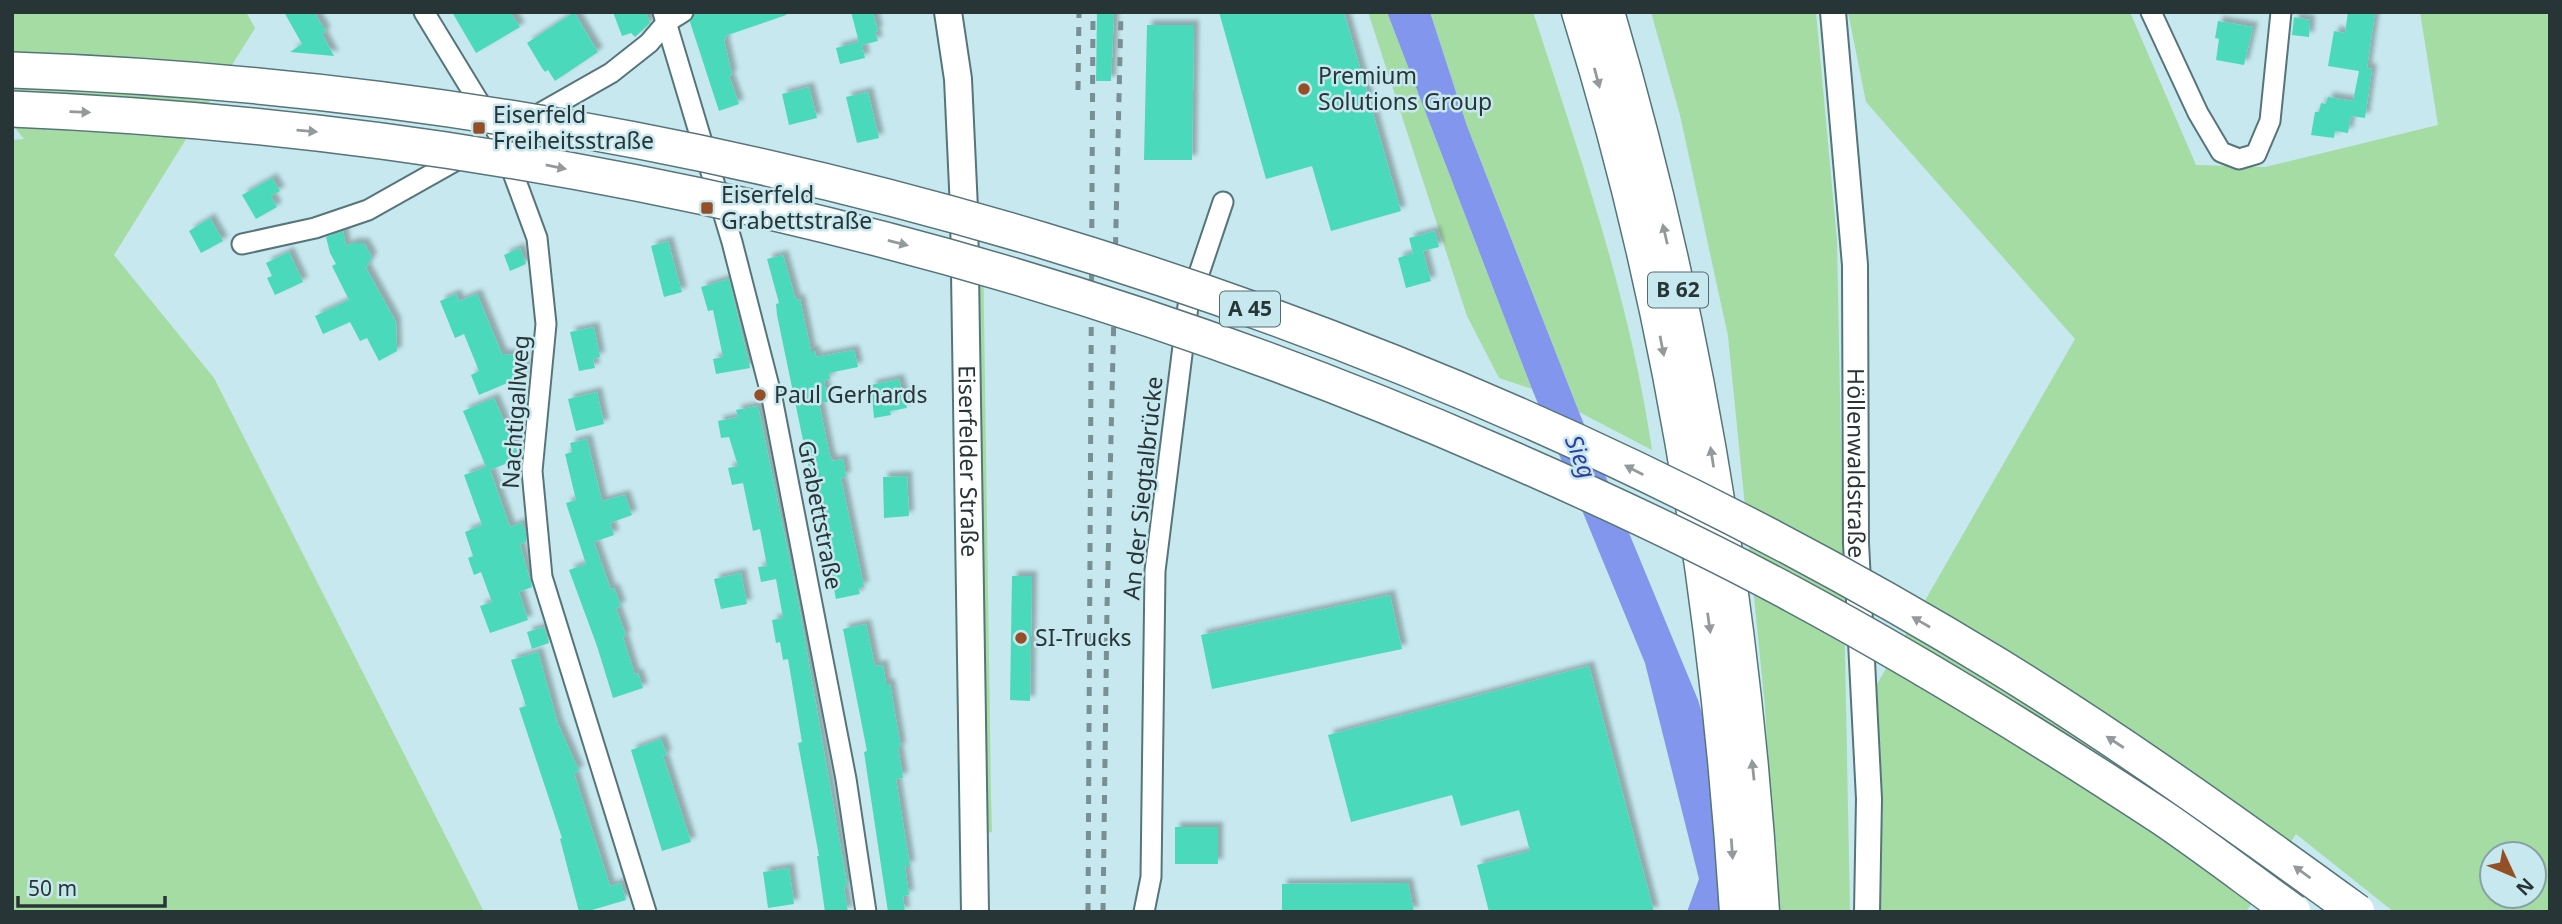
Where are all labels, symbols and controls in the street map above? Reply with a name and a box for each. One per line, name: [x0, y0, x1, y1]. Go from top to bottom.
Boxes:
place label: Premium Solutions Group: [1318, 59, 1492, 117]
one-way arrow: [1593, 67, 1603, 88]
marker: Premium Solutions Group: [1296, 81, 1312, 97]
place label: Eiserfeld Freiheitsstraße: [493, 98, 654, 156]
one-way arrow: [70, 106, 92, 117]
marker: Eiserfeld Freiheitsstraße: [471, 120, 487, 136]
one-way arrow: [296, 126, 318, 137]
one-way arrow: [545, 162, 567, 173]
place label: Eiserfeld Grabettstraße: [721, 178, 872, 236]
marker: Eiserfeld Grabettstraße: [699, 200, 715, 216]
one-way arrow: [1659, 223, 1670, 245]
one-way arrow: [887, 238, 909, 249]
road number: B 62: [1648, 272, 1708, 308]
road number: A 45: [1220, 292, 1280, 326]
street label: Nachtigallweg: [494, 334, 536, 490]
one-way arrow: [1657, 335, 1668, 357]
street label: Eiserfelder Straße: [951, 365, 986, 557]
street label: Höllenwaldstraße: [1840, 368, 1874, 559]
street label: An der Siegtalbrücke: [1114, 375, 1170, 601]
place label: Paul Gerhards: [774, 378, 927, 410]
marker: Paul Gerhards: [752, 387, 768, 403]
water label: Sieg: [1558, 430, 1605, 483]
street label: Grabettstraße: [791, 438, 851, 592]
one-way arrow: [1706, 445, 1717, 467]
one-way arrow: [1624, 464, 1644, 475]
one-way arrow: [1703, 612, 1714, 634]
one-way arrow: [1912, 616, 1931, 628]
place label: SI-Trucks: [1035, 621, 1132, 653]
marker: SI-Trucks: [1013, 630, 1029, 646]
one-way arrow: [2105, 735, 2125, 748]
one-way arrow: [1747, 759, 1758, 781]
one-way arrow: [1727, 838, 1738, 860]
north arrow: [2478, 840, 2548, 910]
scale bar: [18, 864, 164, 908]
one-way arrow: [2293, 865, 2311, 879]
text: N: [2511, 872, 2540, 901]
text: 50 m: [28, 874, 77, 902]

